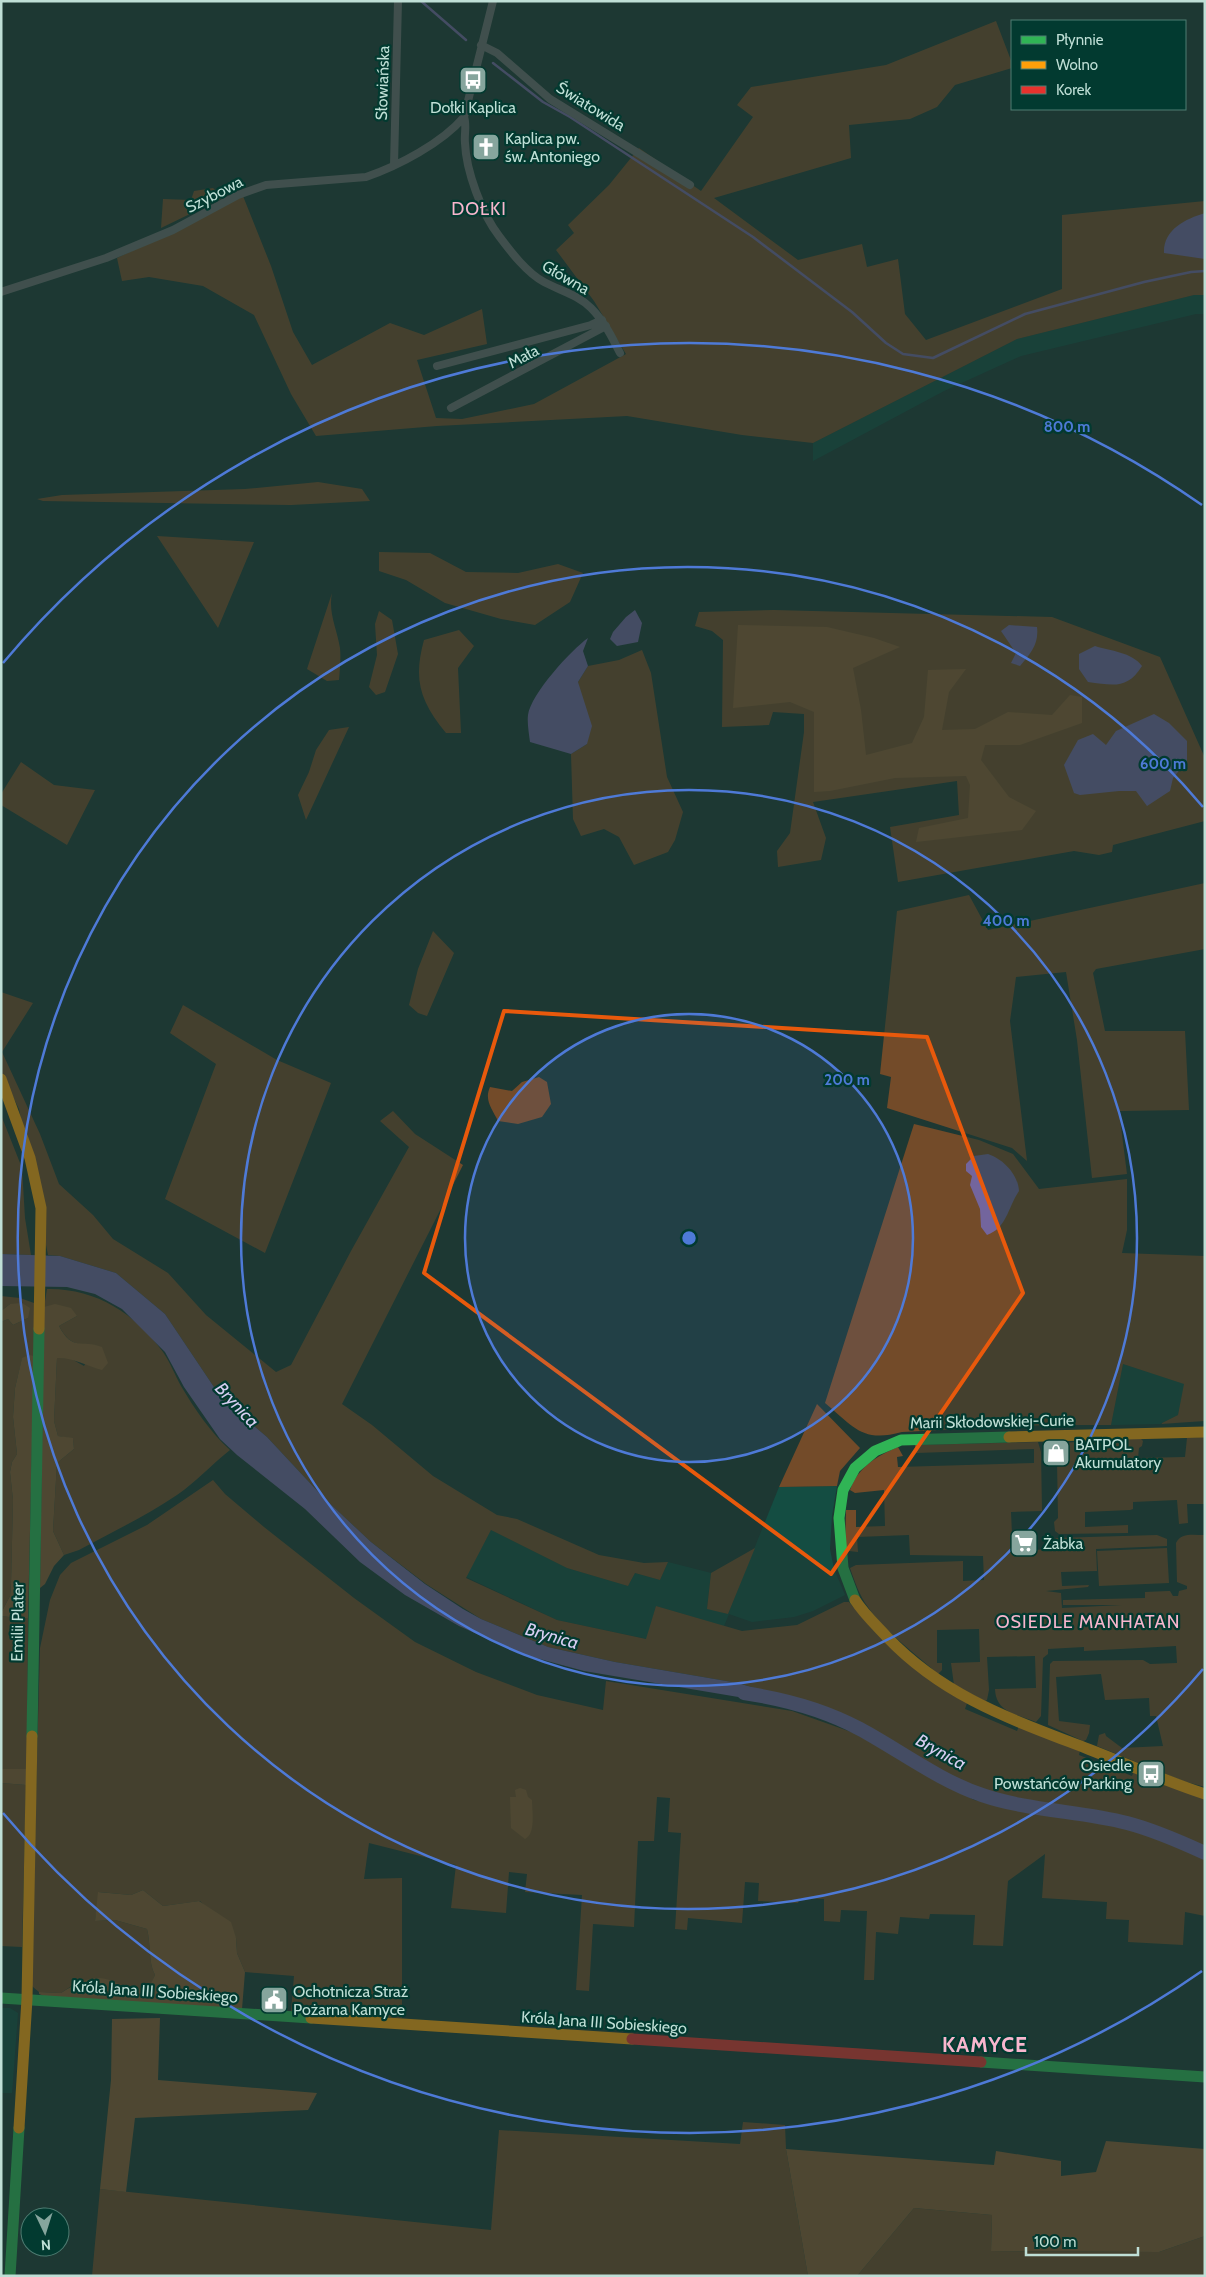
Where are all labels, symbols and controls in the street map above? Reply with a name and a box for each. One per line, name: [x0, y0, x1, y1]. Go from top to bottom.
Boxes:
legend: [1011, 20, 1186, 110]
text: Płynnie: [1056, 31, 1104, 49]
street label: Słowiańska: [372, 45, 393, 121]
text: Wolno: [1056, 56, 1098, 74]
bus stop icon: Dołki Kaplica: [458, 65, 488, 95]
street label: Światowida: [553, 78, 629, 135]
text: Korek: [1056, 81, 1091, 99]
place label: Dołki Kaplica: [430, 98, 516, 117]
place label: Kaplica pw. św. Antoniego: [505, 129, 600, 166]
church icon: Kaplica pw. św. Antoniego: [471, 132, 501, 162]
street label: Szybowa: [182, 172, 246, 217]
district label: DOŁKI: [451, 198, 507, 220]
street label: Główna: [539, 256, 593, 299]
street label: Mała: [505, 340, 542, 372]
text: 800 m: [1044, 418, 1090, 436]
text: 600 m: [1140, 755, 1186, 773]
text: 400 m: [983, 912, 1029, 930]
text: 200 m: [824, 1071, 870, 1089]
centre of rings: [680, 1229, 698, 1247]
water label: Brynica: [210, 1378, 264, 1432]
street label: Marii Skłodowskiej-Curie: [910, 1411, 1074, 1432]
place label: BATPOL Akumulatory: [1075, 1435, 1161, 1472]
shop icon: BATPOL Akumulatory: [1041, 1438, 1071, 1468]
supermarket icon: Żabka: [1009, 1528, 1039, 1558]
place label: Żabka: [1043, 1534, 1083, 1553]
street label: Emilii Plater: [7, 1581, 28, 1662]
district label: OSIEDLE MANHATAN: [996, 1611, 1180, 1633]
water label: Brynica: [523, 1618, 581, 1654]
water label: Brynica: [912, 1729, 970, 1775]
place label: Osiedle Powstańców Parking: [994, 1756, 1133, 1793]
bus stop icon: Osiedle Powstańców Parking: [1136, 1759, 1166, 1789]
street label: Króla Jana III Sobieskiego: [71, 1976, 239, 2007]
place label: Ochotnicza Straż Pożarna Kamyce: [293, 1982, 409, 2019]
public building icon: Ochotnicza Straż Pożarna Kamyce: [259, 1985, 289, 2015]
street label: Króla Jana III Sobieskiego: [520, 2007, 688, 2038]
district label: KAMYCE: [942, 2032, 1028, 2057]
north arrow: [20, 2207, 70, 2257]
scale bar: [1026, 2224, 1138, 2256]
text: 100 m: [1034, 2233, 1076, 2251]
text: N: [40, 2236, 51, 2254]

